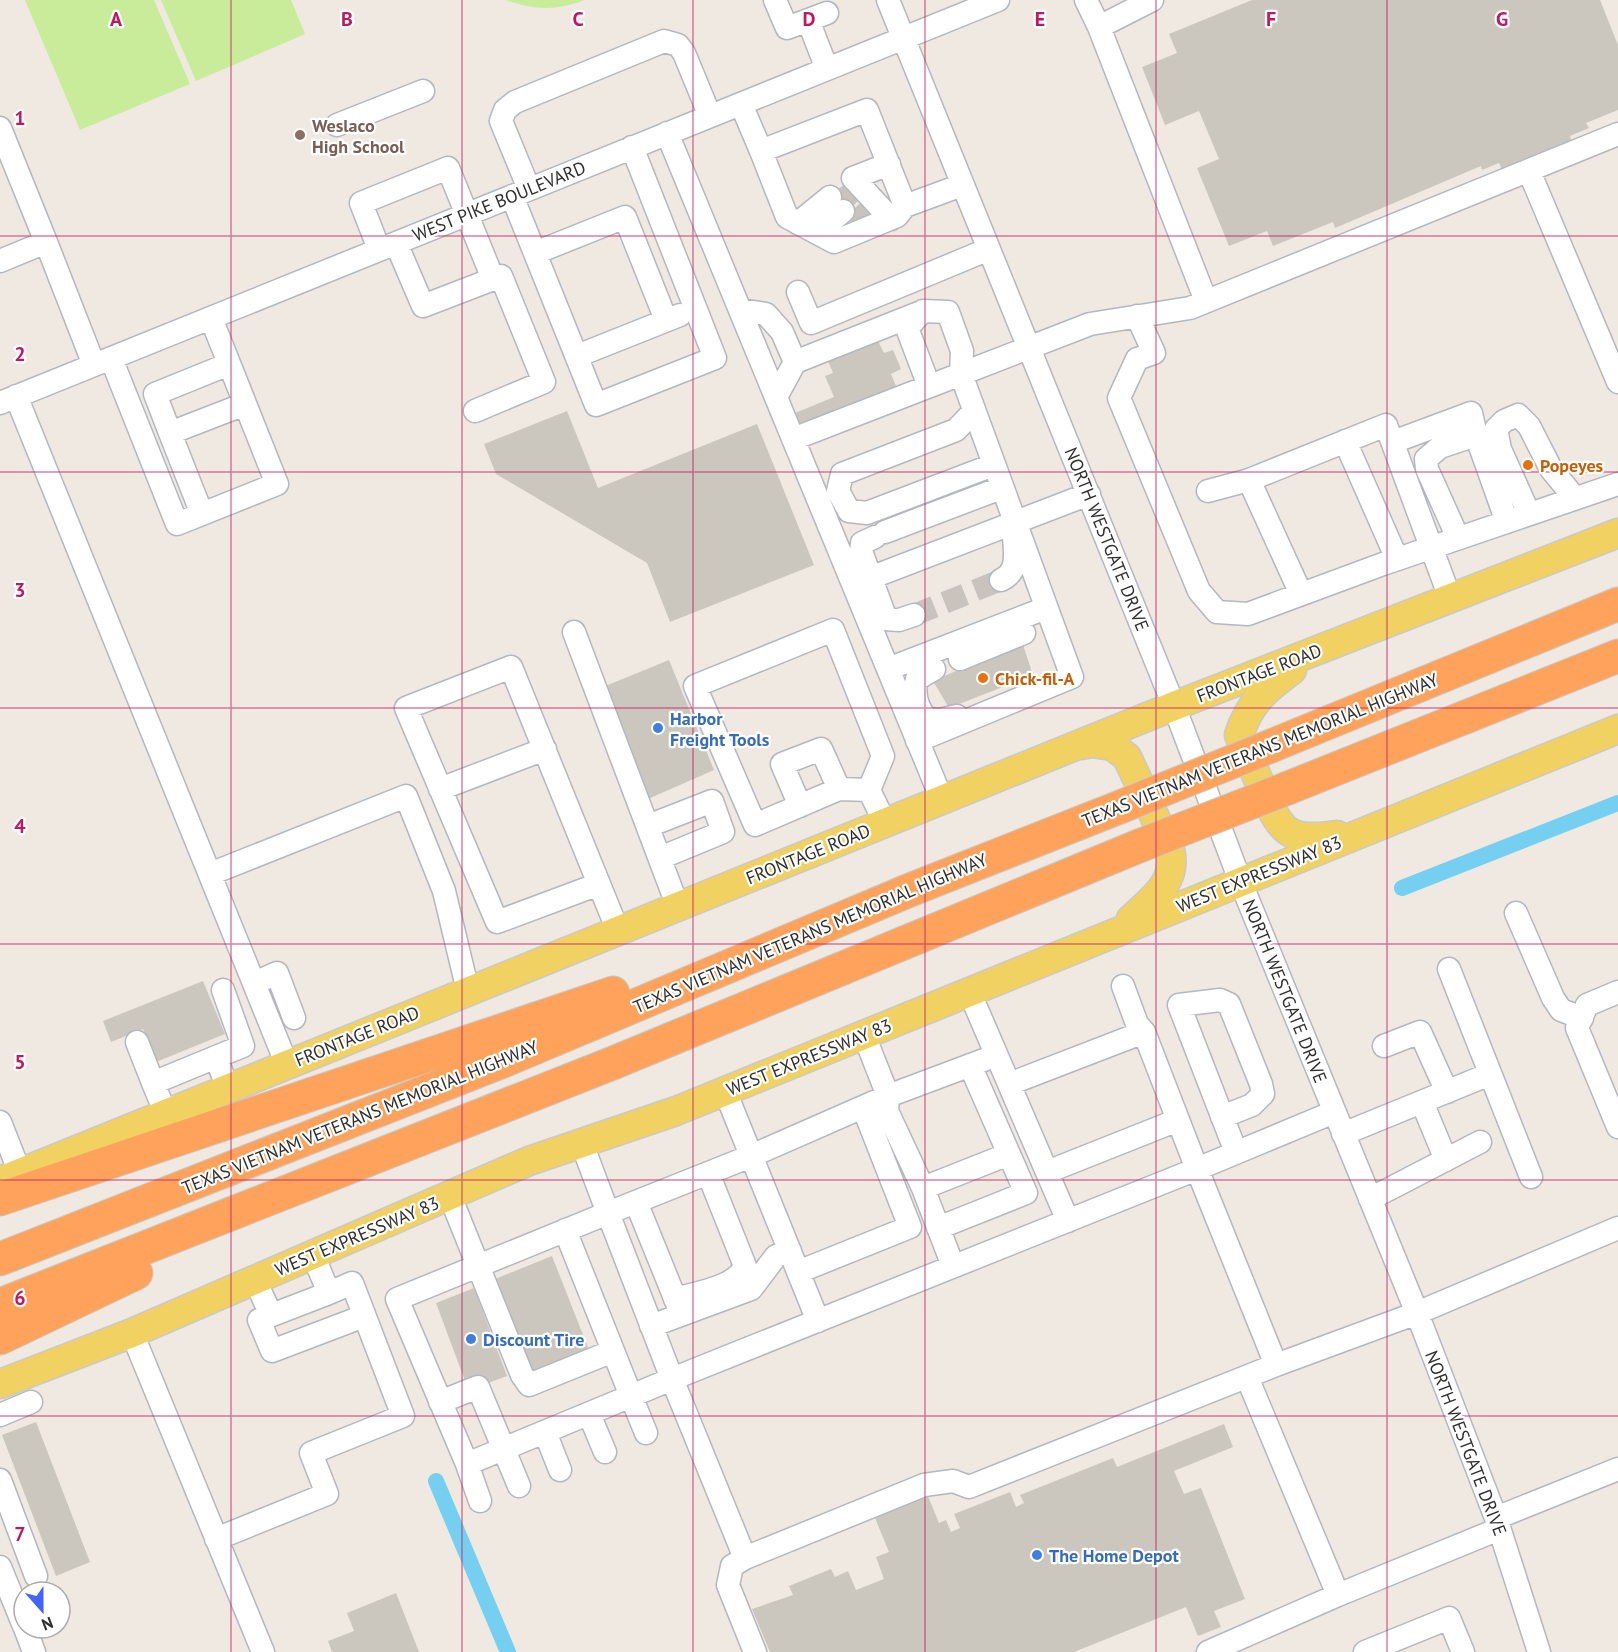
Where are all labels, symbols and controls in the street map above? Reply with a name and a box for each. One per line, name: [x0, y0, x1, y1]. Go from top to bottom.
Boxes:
text: A: [110, 6, 123, 32]
text: B: [341, 6, 353, 32]
text: C: [572, 6, 584, 32]
text: D: [803, 6, 816, 32]
text: E: [1035, 6, 1045, 32]
text: F: [1266, 6, 1276, 32]
text: G: [1496, 6, 1508, 32]
text: 1: [14, 105, 26, 131]
place label: Weslaco High School: [312, 114, 405, 158]
marker: Weslaco High School: [293, 128, 307, 142]
street label: WEST PIKE BOULEVARD: [409, 156, 589, 246]
text: 2: [14, 341, 26, 367]
street label: NORTH WESTGATE DRIVE: [1060, 444, 1154, 634]
place label: Popeyes: [1540, 454, 1604, 477]
marker: Popeyes: [1521, 458, 1535, 472]
text: 3: [14, 577, 26, 603]
street label: FRONTAGE ROAD: [1193, 639, 1325, 707]
place label: Chick-fil-A: [995, 667, 1074, 690]
street label: TEXAS VIETNAM VETERANS MEMORIAL HIGHWAY: [1079, 668, 1441, 832]
marker: Chick-fil-A: [976, 671, 990, 685]
place label: Harbor Freight Tools: [670, 707, 770, 751]
marker: Harbor Freight Tools: [651, 721, 665, 735]
text: 4: [14, 813, 26, 839]
street label: FRONTAGE ROAD: [742, 819, 874, 889]
street label: WEST EXPRESSWAY 83: [1173, 830, 1345, 918]
street label: TEXAS VIETNAM VETERANS MEMORIAL HIGHWAY: [630, 848, 990, 1018]
street label: NORTH WESTGATE DRIVE: [1238, 896, 1332, 1086]
street label: FRONTAGE ROAD: [291, 1001, 423, 1071]
street label: WEST EXPRESSWAY 83: [723, 1013, 895, 1101]
street label: TEXAS VIETNAM VETERANS MEMORIAL HIGHWAY: [179, 1035, 541, 1199]
text: 5: [14, 1049, 26, 1075]
street label: WEST EXPRESSWAY 83: [271, 1191, 443, 1281]
text: 6: [14, 1285, 26, 1311]
place label: Discount Tire: [483, 1328, 584, 1351]
marker: Discount Tire: [464, 1332, 478, 1346]
street label: NORTH WESTGATE DRIVE: [1420, 1347, 1512, 1539]
text: 7: [14, 1521, 26, 1547]
place label: The Home Depot: [1049, 1544, 1179, 1567]
marker: The Home Depot: [1030, 1548, 1044, 1562]
north arrow: [12, 1580, 72, 1640]
text: N: [39, 1613, 56, 1635]

